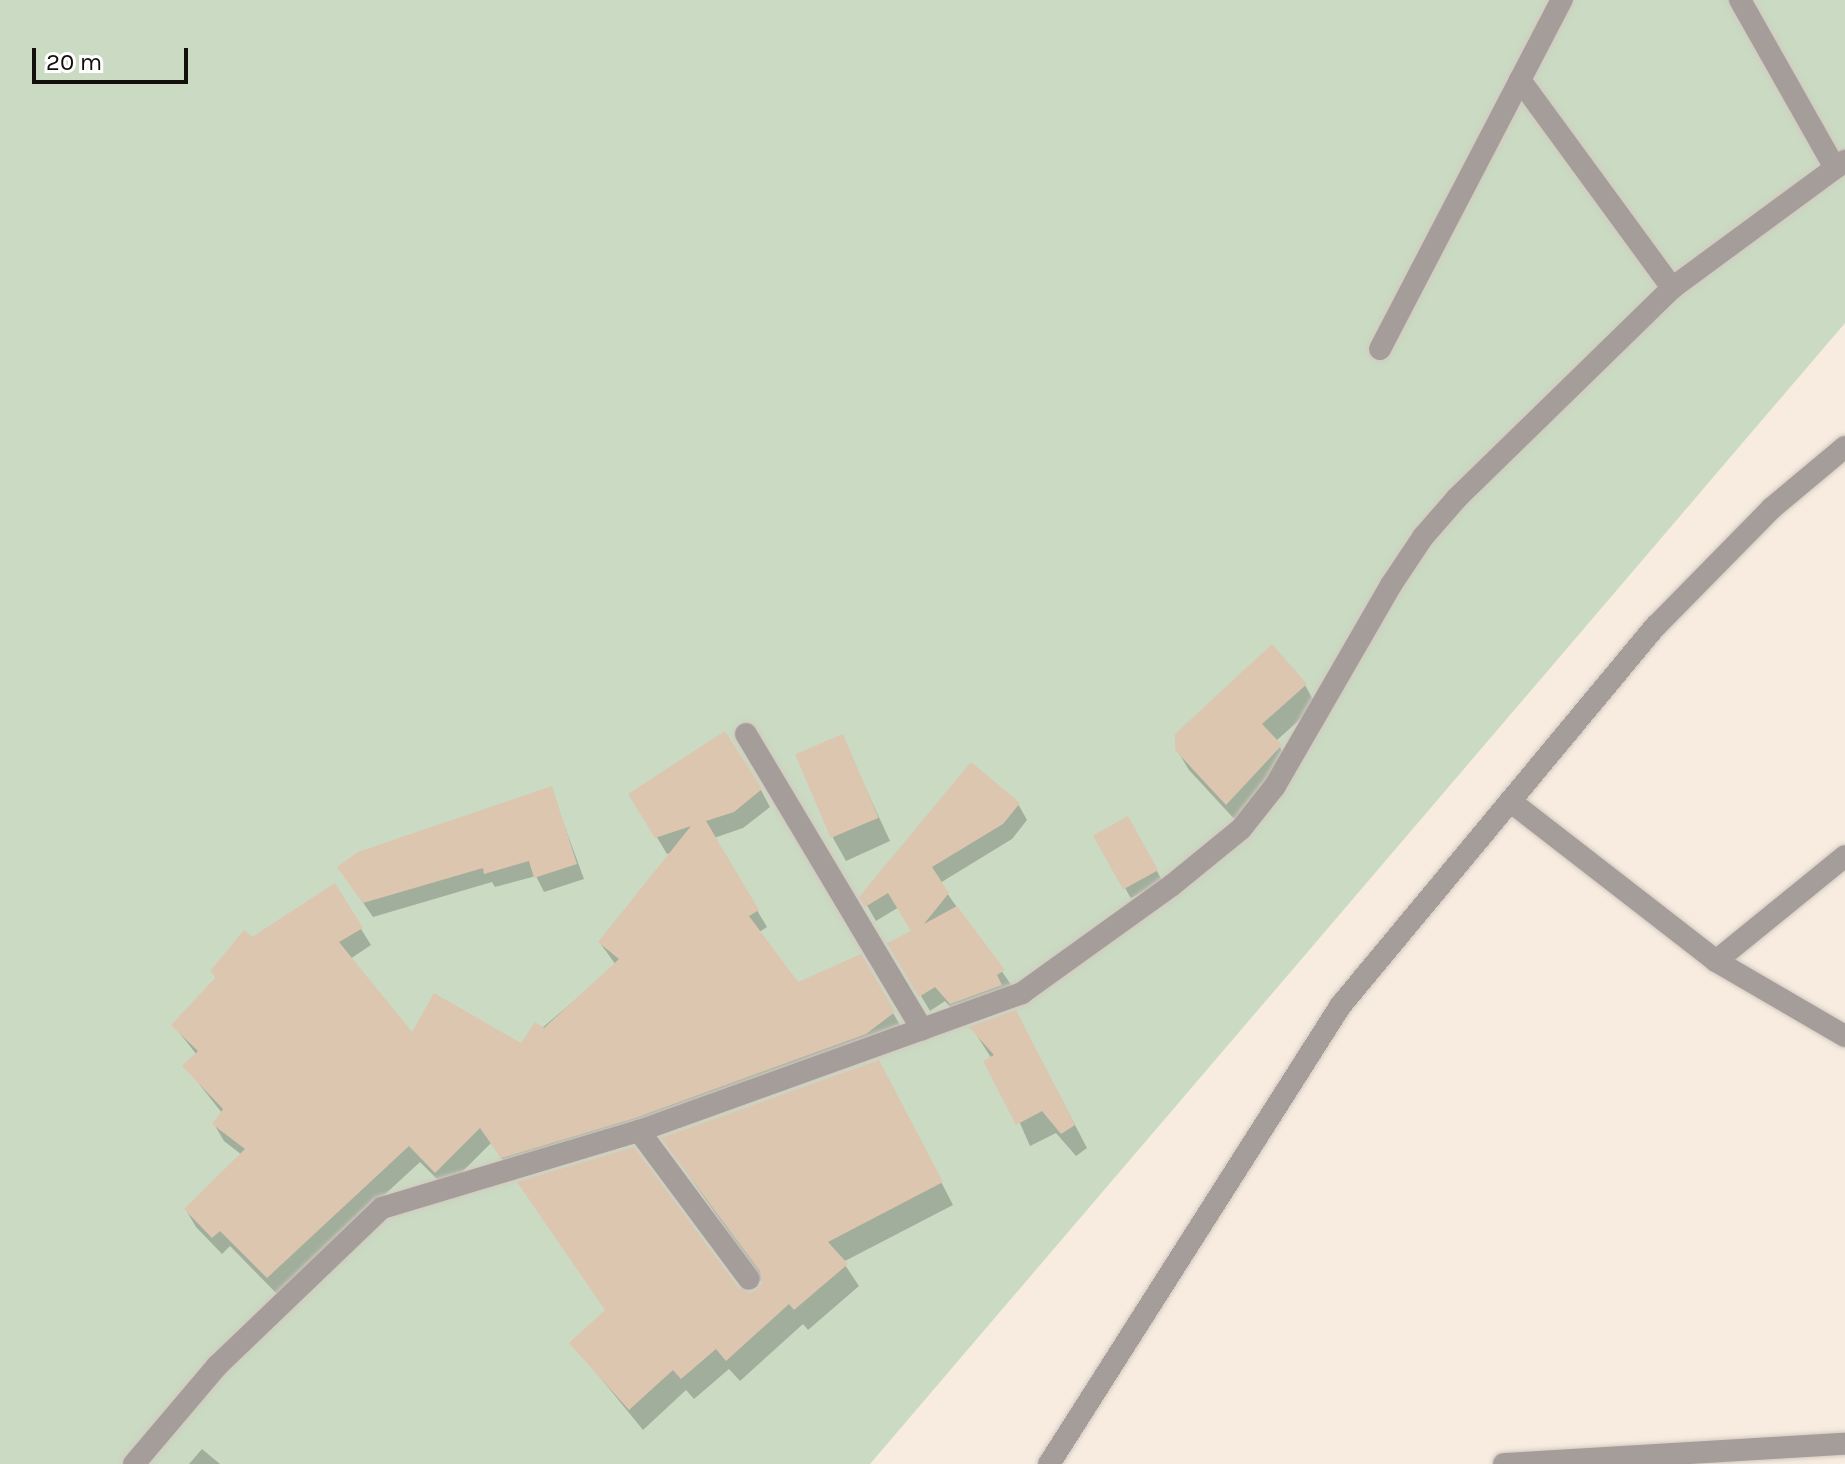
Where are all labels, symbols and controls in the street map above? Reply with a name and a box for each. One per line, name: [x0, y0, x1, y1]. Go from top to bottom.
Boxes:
scale bar: [36, 32, 192, 82]
text: 20 m: [46, 48, 102, 76]

